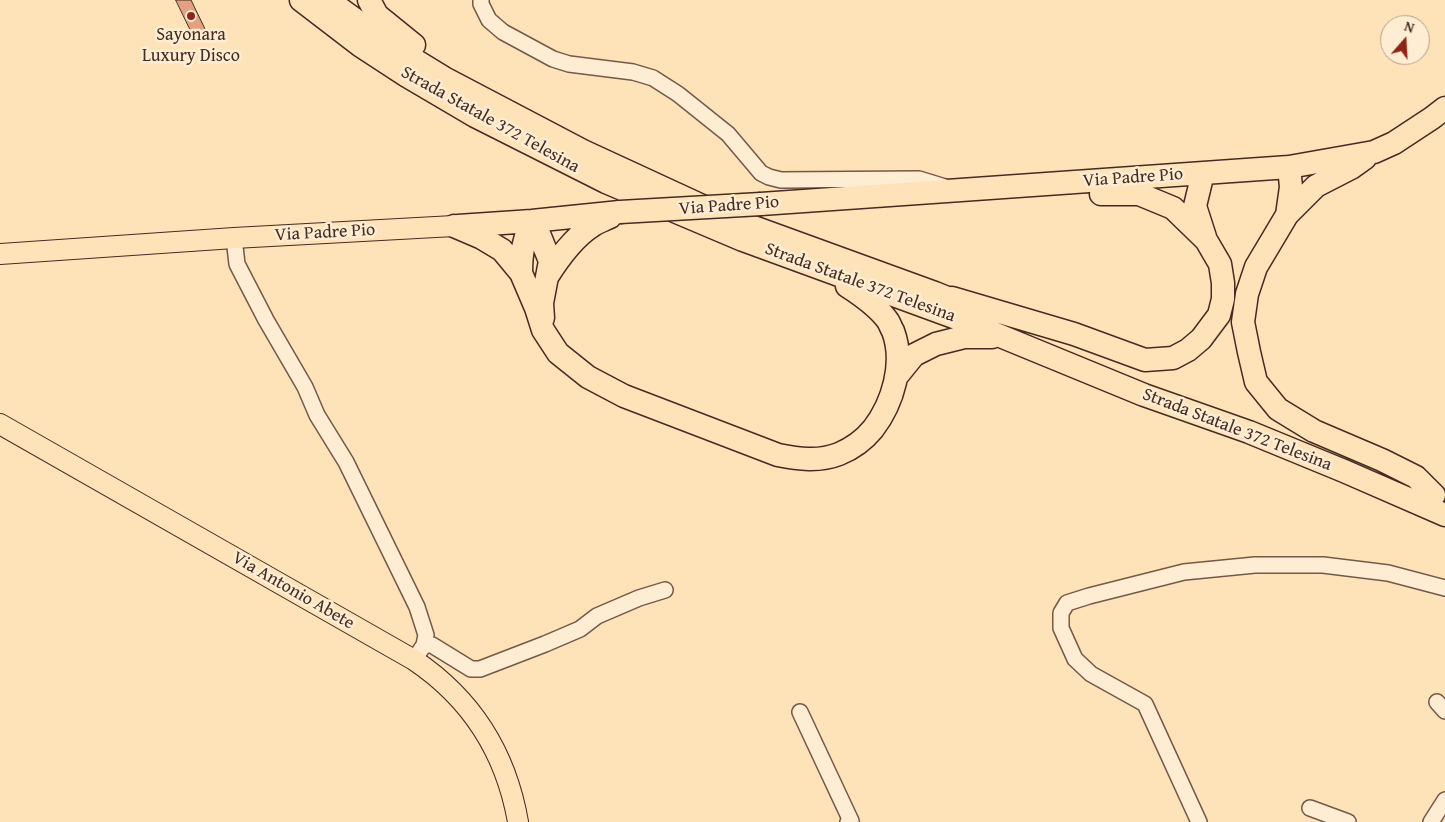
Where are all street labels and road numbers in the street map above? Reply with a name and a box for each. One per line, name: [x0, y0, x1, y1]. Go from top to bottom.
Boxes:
street label: Strada Statale 372 Telesina: [397, 62, 583, 178]
street label: Via Padre Pio: [1082, 164, 1184, 192]
street label: Via Padre Pio: [678, 192, 780, 220]
street label: Via Padre Pio: [274, 220, 376, 246]
street label: Strada Statale 372 Telesina: [762, 238, 958, 328]
street label: Strada Statale 372 Telesina: [1139, 384, 1335, 476]
street label: Via Antonio Abete: [228, 547, 358, 635]

